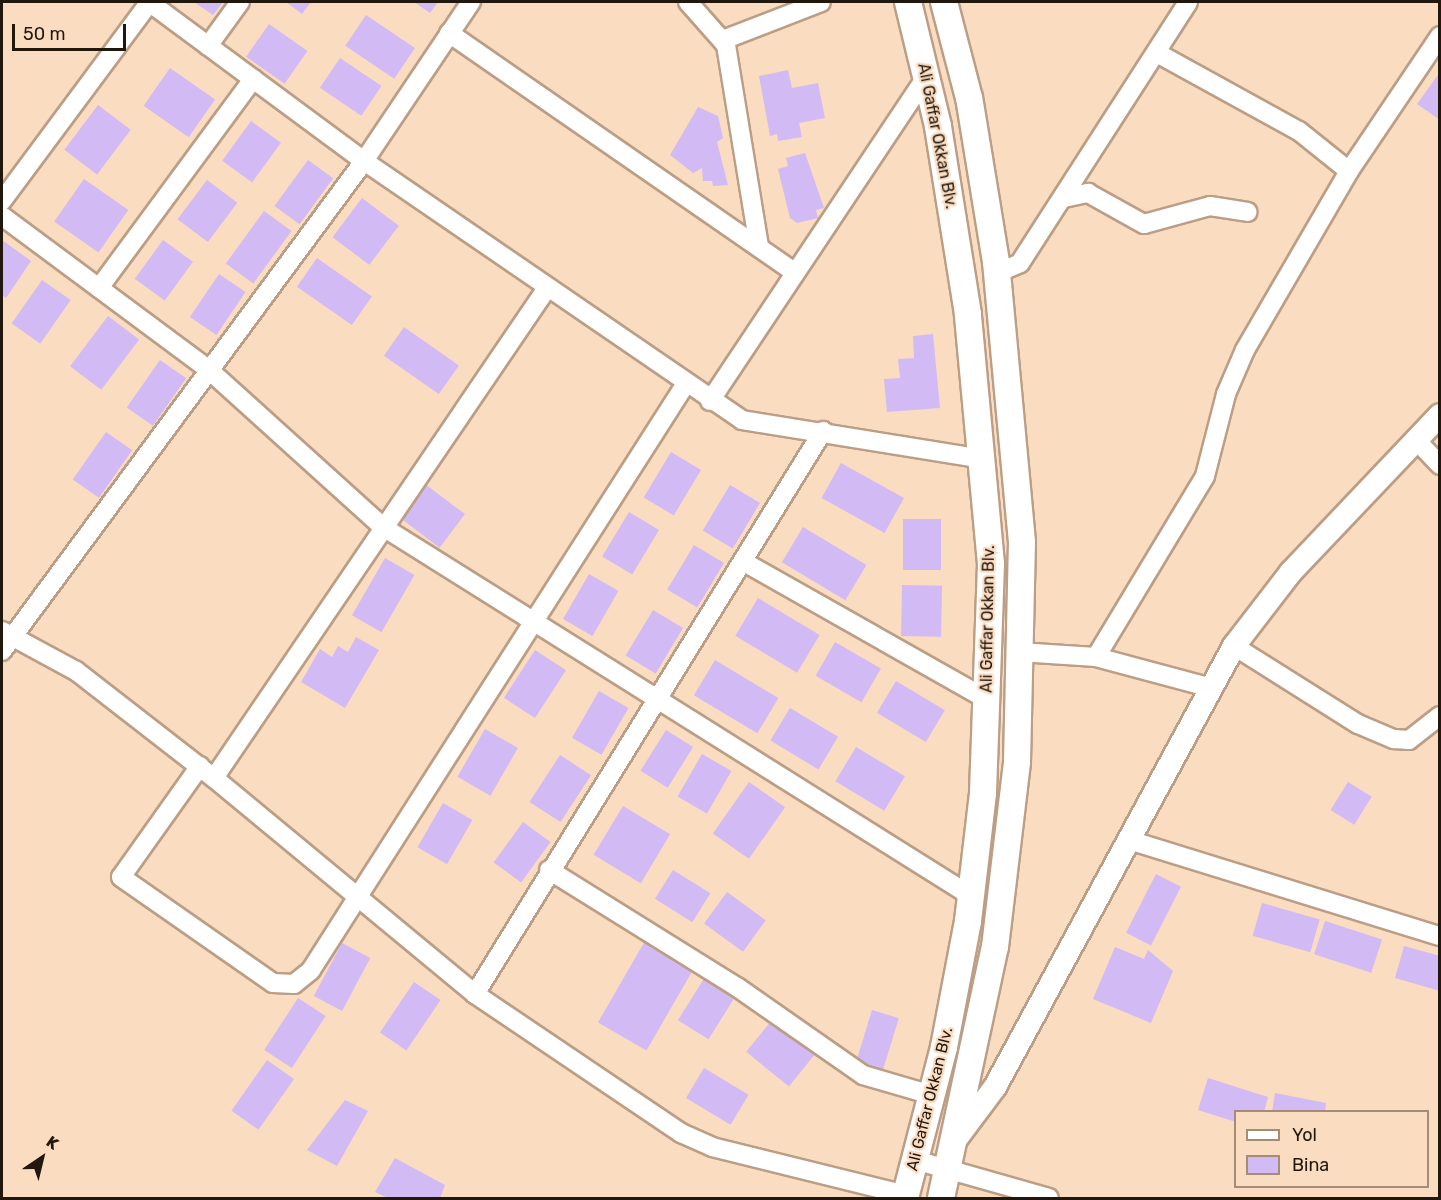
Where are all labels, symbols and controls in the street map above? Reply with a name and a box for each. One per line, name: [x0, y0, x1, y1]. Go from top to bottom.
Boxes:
scale bar: [15, 12, 129, 50]
text: 50 m: [23, 23, 66, 45]
street label: Ali Gaffar Okkan Blv.: [913, 61, 961, 211]
street label: Ali Gaffar Okkan Blv.: [977, 545, 999, 693]
street label: Ali Gaffar Okkan Blv.: [903, 1025, 957, 1173]
legend: [1234, 1110, 1429, 1188]
text: Yol: [1292, 1124, 1317, 1146]
north arrow: [12, 1128, 72, 1188]
text: K: [43, 1132, 62, 1154]
text: Bina: [1292, 1154, 1329, 1176]

